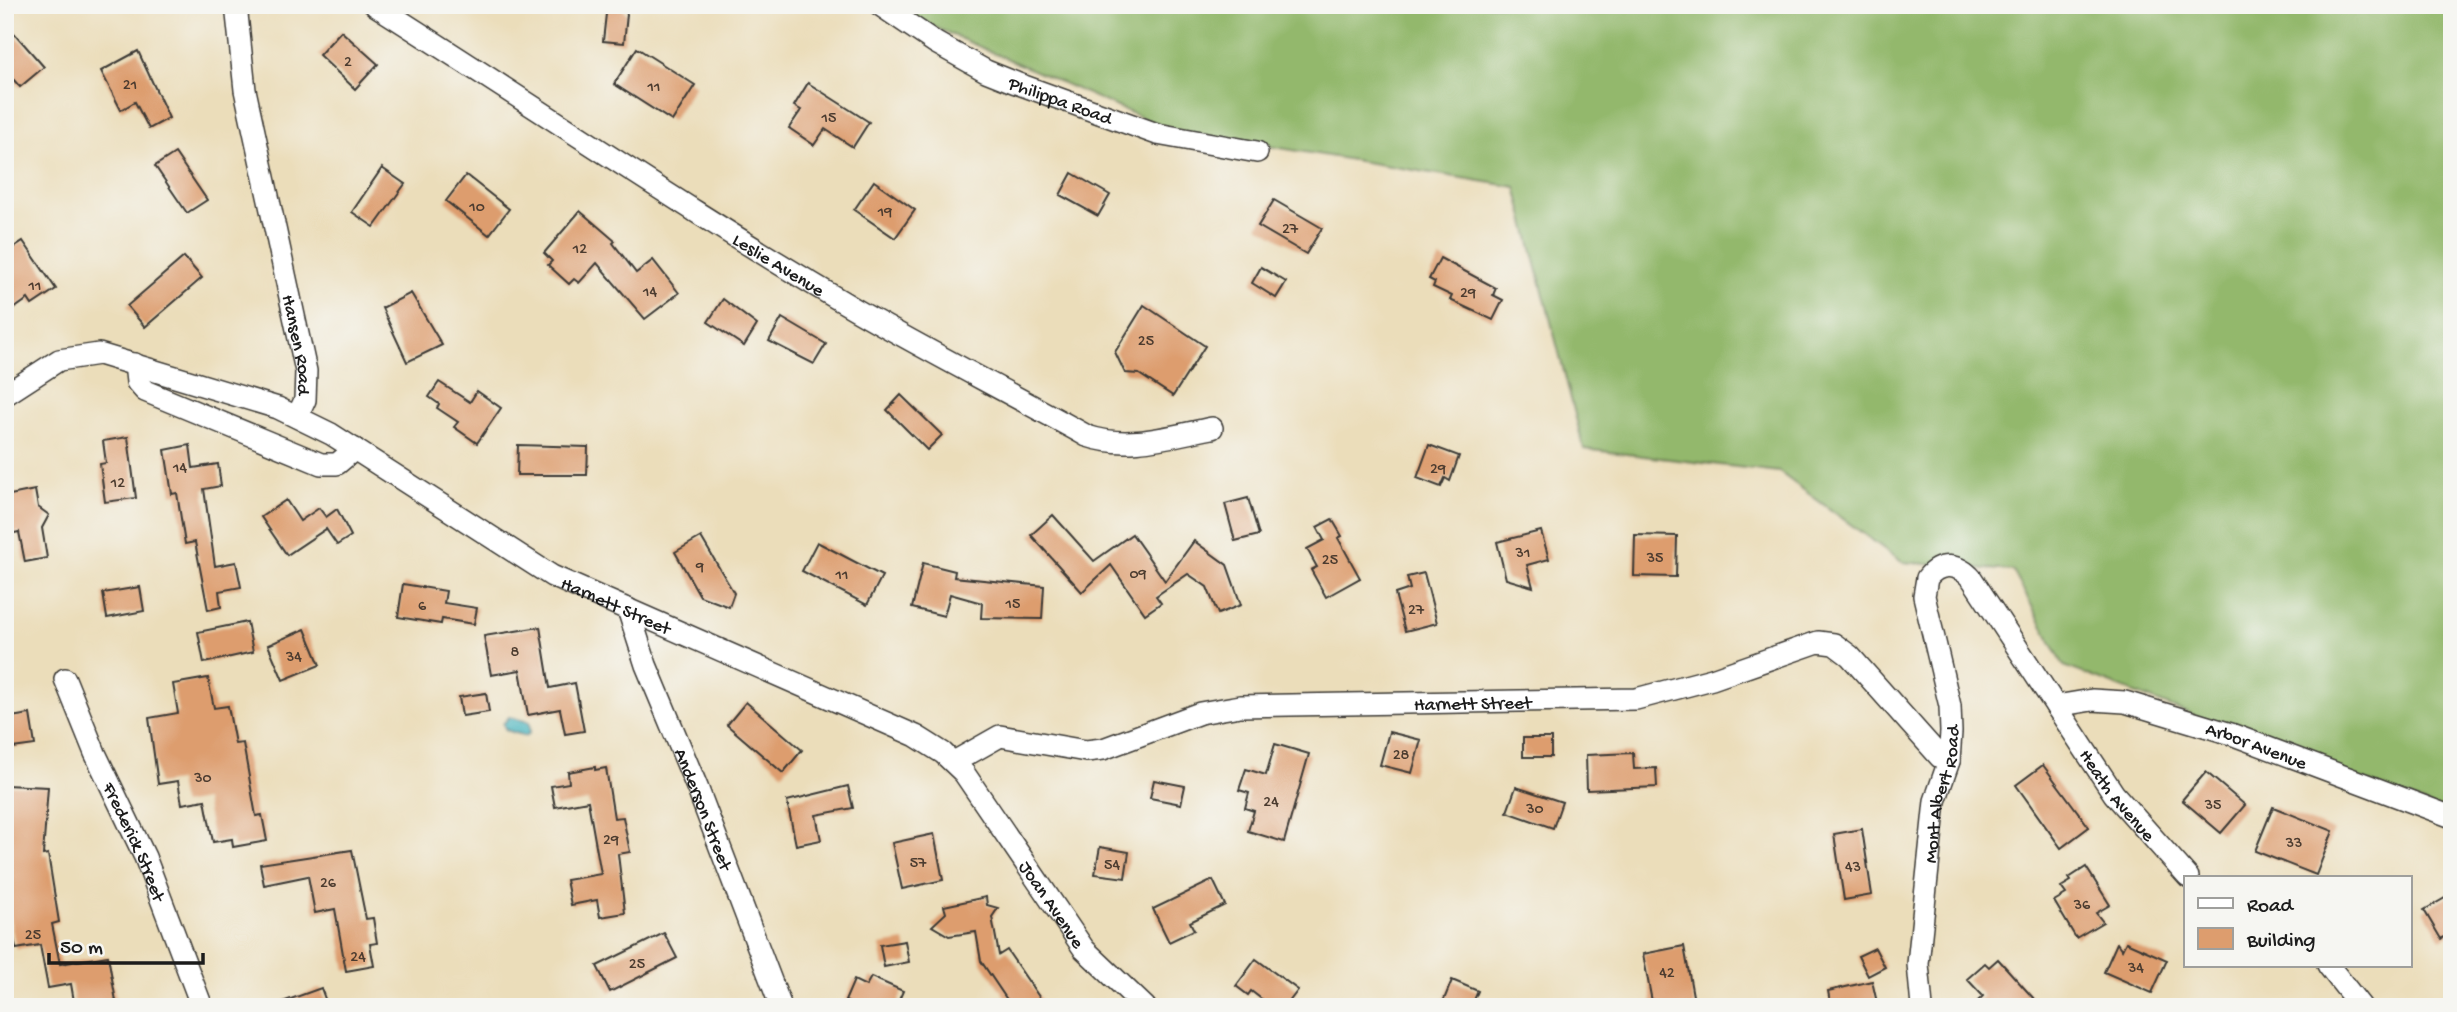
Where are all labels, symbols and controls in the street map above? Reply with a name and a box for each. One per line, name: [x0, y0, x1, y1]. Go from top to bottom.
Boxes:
house number: 2: [344, 54, 352, 73]
street label: Philippa Road: [1003, 73, 1116, 132]
house number: 21: [123, 77, 137, 96]
house number: 11: [647, 79, 660, 98]
house number: 15: [821, 110, 836, 129]
house number: 10: [468, 199, 485, 218]
house number: 19: [877, 204, 892, 223]
house number: 27: [1282, 221, 1299, 240]
street label: Leslie Avenue: [727, 230, 828, 303]
house number: 12: [572, 241, 587, 260]
house number: 11: [28, 278, 41, 297]
house number: 14: [642, 284, 657, 303]
house number: 29: [1460, 285, 1476, 304]
street label: Hansen Road: [275, 293, 314, 397]
house number: 25: [1138, 333, 1154, 352]
house number: 14: [172, 460, 187, 479]
house number: 29: [1430, 461, 1446, 480]
house number: 12: [110, 475, 125, 494]
house number: 31: [1515, 545, 1530, 564]
house number: 35: [1646, 550, 1663, 569]
house number: 25: [1322, 552, 1338, 571]
house number: 9: [695, 559, 704, 578]
house number: 09: [1129, 566, 1147, 585]
house number: 11: [835, 567, 848, 586]
street label: Harnett Street: [557, 573, 676, 643]
house number: 15: [1005, 596, 1020, 615]
house number: 6: [418, 598, 427, 617]
house number: 27: [1408, 602, 1425, 621]
house number: 8: [511, 644, 520, 663]
house number: 34: [285, 649, 302, 668]
street label: Harnett Street: [1414, 693, 1534, 718]
street label: Arbor Avenue: [2202, 719, 2310, 777]
street label: Mont Albert Road: [1921, 723, 1966, 864]
street label: Anderson Street: [667, 746, 736, 876]
street label: Heath Avenue: [2072, 746, 2159, 848]
house number: 28: [1393, 747, 1410, 766]
house number: 30: [193, 770, 212, 789]
street label: Frederick Street: [95, 778, 170, 907]
house number: 24: [1263, 794, 1279, 813]
house number: 35: [2204, 797, 2221, 816]
house number: 30: [1525, 801, 1544, 820]
house number: 29: [603, 832, 619, 851]
house number: 33: [2285, 835, 2302, 854]
house number: 57: [910, 855, 927, 874]
street label: Joan Avenue: [1012, 857, 1088, 954]
house number: 54: [1104, 857, 1120, 876]
house number: 43: [1845, 859, 1861, 878]
house number: 26: [320, 875, 337, 894]
legend: [2184, 876, 2412, 967]
text: Road: [2247, 895, 2295, 920]
house number: 36: [2073, 897, 2091, 916]
scale bar: [49, 921, 203, 965]
house number: 25: [25, 927, 41, 946]
text: Building: [2246, 930, 2316, 955]
text: 50 m: [60, 937, 103, 962]
house number: 24: [350, 949, 366, 968]
house number: 25: [629, 956, 645, 975]
house number: 34: [2127, 960, 2144, 979]
house number: 42: [1659, 965, 1675, 984]

